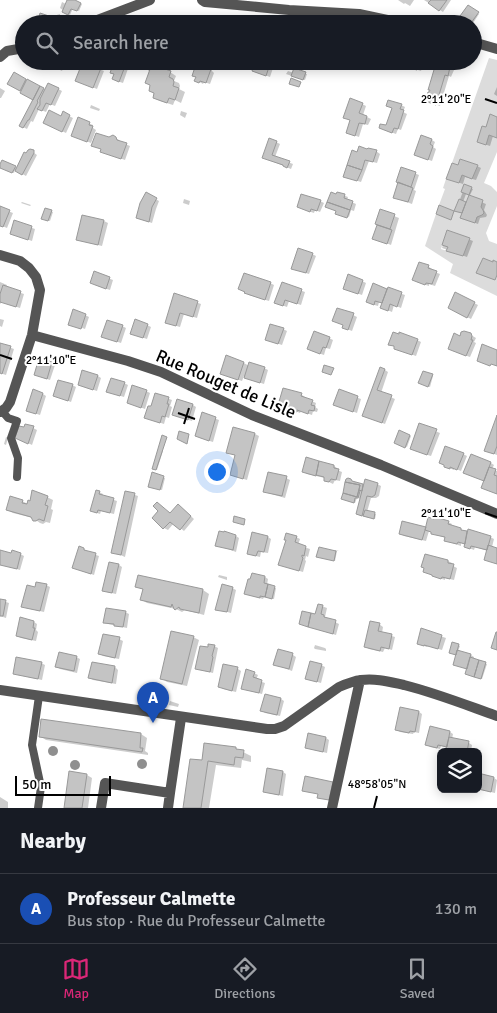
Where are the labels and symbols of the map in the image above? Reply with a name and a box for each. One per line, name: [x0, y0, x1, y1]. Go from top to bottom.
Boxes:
text: 2°11'20"E: [421, 92, 472, 107]
street label: Rue Rouget de Lisle: [153, 345, 299, 423]
text: 2°11'10"E: [26, 353, 77, 368]
your location: [204, 459, 230, 485]
text: 2°11'10"E: [421, 506, 472, 521]
pin: A: [137, 682, 169, 723]
scale bar: [15, 773, 111, 796]
text: 48°58'05"N: [348, 777, 406, 792]

